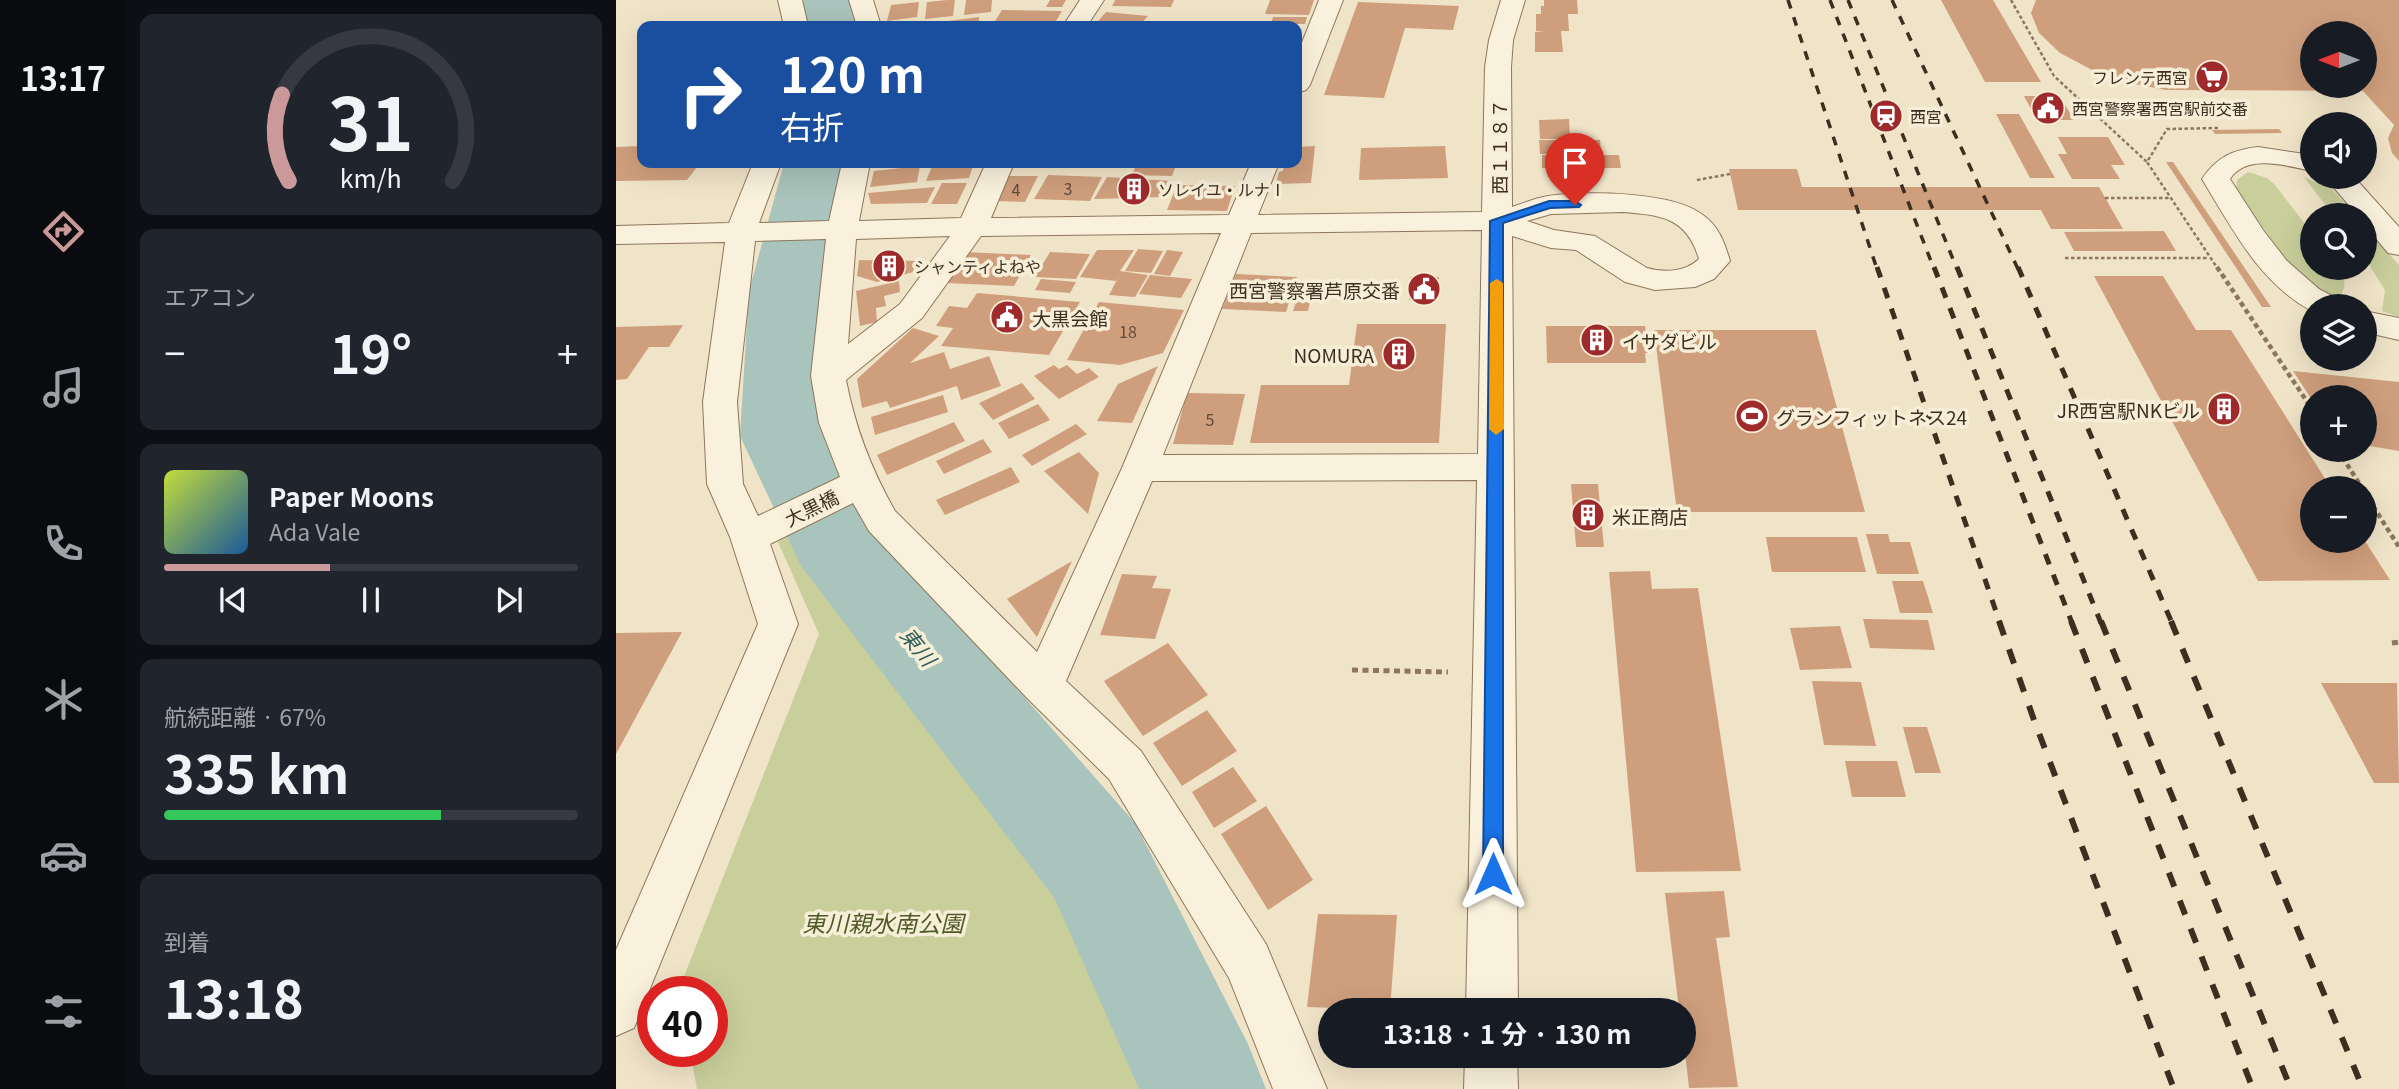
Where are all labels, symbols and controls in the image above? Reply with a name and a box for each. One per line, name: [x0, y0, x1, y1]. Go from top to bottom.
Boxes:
north arrow: [2300, 21, 2376, 98]
map controls: [2300, 21, 2377, 553]
text: 120 m: [780, 36, 925, 107]
icon: right: [665, 49, 756, 140]
text: 13:17: [20, 54, 106, 100]
supermarket icon: フレンテ西宮: [2193, 58, 2231, 96]
place label: フレンテ西宮: [2092, 65, 2188, 89]
text: 31: [328, 67, 414, 172]
public building icon: 西宮警察署西宮駅前交番: [2029, 89, 2067, 127]
place label: 西宮警察署西宮駅前交番: [2072, 96, 2248, 120]
station icon: 西宮: [1867, 97, 1905, 135]
street label: 西１１８７: [1485, 99, 1512, 195]
text: 右折: [780, 102, 844, 148]
place label: 西宮: [1910, 104, 1942, 128]
button: sound: [2300, 112, 2377, 189]
pin: [1545, 133, 1605, 205]
icon: arrive: [1556, 144, 1594, 182]
text: km/h: [340, 158, 402, 194]
building icon: ソレイユ・ルナⅠ: [1115, 170, 1153, 208]
house number: 3: [1064, 176, 1072, 200]
house number: 4: [1012, 177, 1021, 201]
place label: ソレイユ・ルナⅠ: [1158, 177, 1286, 201]
button: search: [2300, 203, 2377, 280]
icon: directions: [39, 207, 88, 256]
building icon: シャンティよねや: [870, 247, 908, 285]
place label: シャンティよねや: [914, 254, 1041, 278]
public building icon: 西宮警察署芦原交番: [1405, 270, 1443, 308]
place label: 西宮警察署芦原交番: [1229, 276, 1400, 303]
text: エアコン: [164, 279, 256, 313]
button: layers: [2300, 294, 2377, 371]
public building icon: 大黒会館: [988, 298, 1026, 336]
place label: 大黒会館: [1032, 304, 1108, 331]
text: 19°: [330, 314, 412, 389]
house number: 18: [1119, 319, 1137, 343]
building icon: イサダビル: [1578, 321, 1616, 359]
text: −: [164, 324, 185, 379]
text: +: [557, 324, 578, 379]
place label: イサダビル: [1622, 327, 1717, 354]
building icon: NOMURA: [1380, 335, 1418, 373]
place label: NOMURA: [1294, 341, 1374, 368]
icon: music: [39, 363, 88, 412]
button: +: [2300, 385, 2377, 462]
building icon: JR西宮駅NKビル: [2205, 390, 2243, 428]
place label: JR西宮駅NKビル: [2057, 396, 2200, 423]
sports icon: グランフィットネス24: [1733, 397, 1771, 435]
place label: グランフィットネス24: [1776, 403, 1967, 430]
house number: 5: [1206, 407, 1215, 431]
button: −: [2300, 476, 2377, 553]
text: Paper Moons: [269, 477, 434, 514]
street label: 大黒橋: [779, 482, 843, 532]
building icon: 米正商店: [1569, 496, 1607, 534]
place label: 米正商店: [1612, 502, 1688, 529]
text: Ada Vale: [269, 514, 360, 548]
icon: phone: [39, 519, 88, 568]
icon: previous: [214, 581, 252, 619]
icon: pause: [352, 581, 390, 619]
icon: next: [490, 581, 528, 619]
water label: 東川: [894, 620, 945, 673]
icon: climate: [39, 675, 88, 724]
text: 航続距離 · 67%: [164, 699, 326, 733]
text: 335 km: [164, 734, 349, 809]
icon: car: [39, 831, 88, 880]
position arrow: [1456, 837, 1530, 911]
park label: 東川親水南公園: [803, 905, 967, 939]
text: 到着: [164, 924, 210, 958]
text: 13:18: [164, 959, 304, 1034]
speed limit sign: 40: [637, 976, 728, 1067]
icon: filters: [39, 987, 88, 1036]
text: 13:18 · 1 分 · 130 m: [1383, 1014, 1631, 1051]

